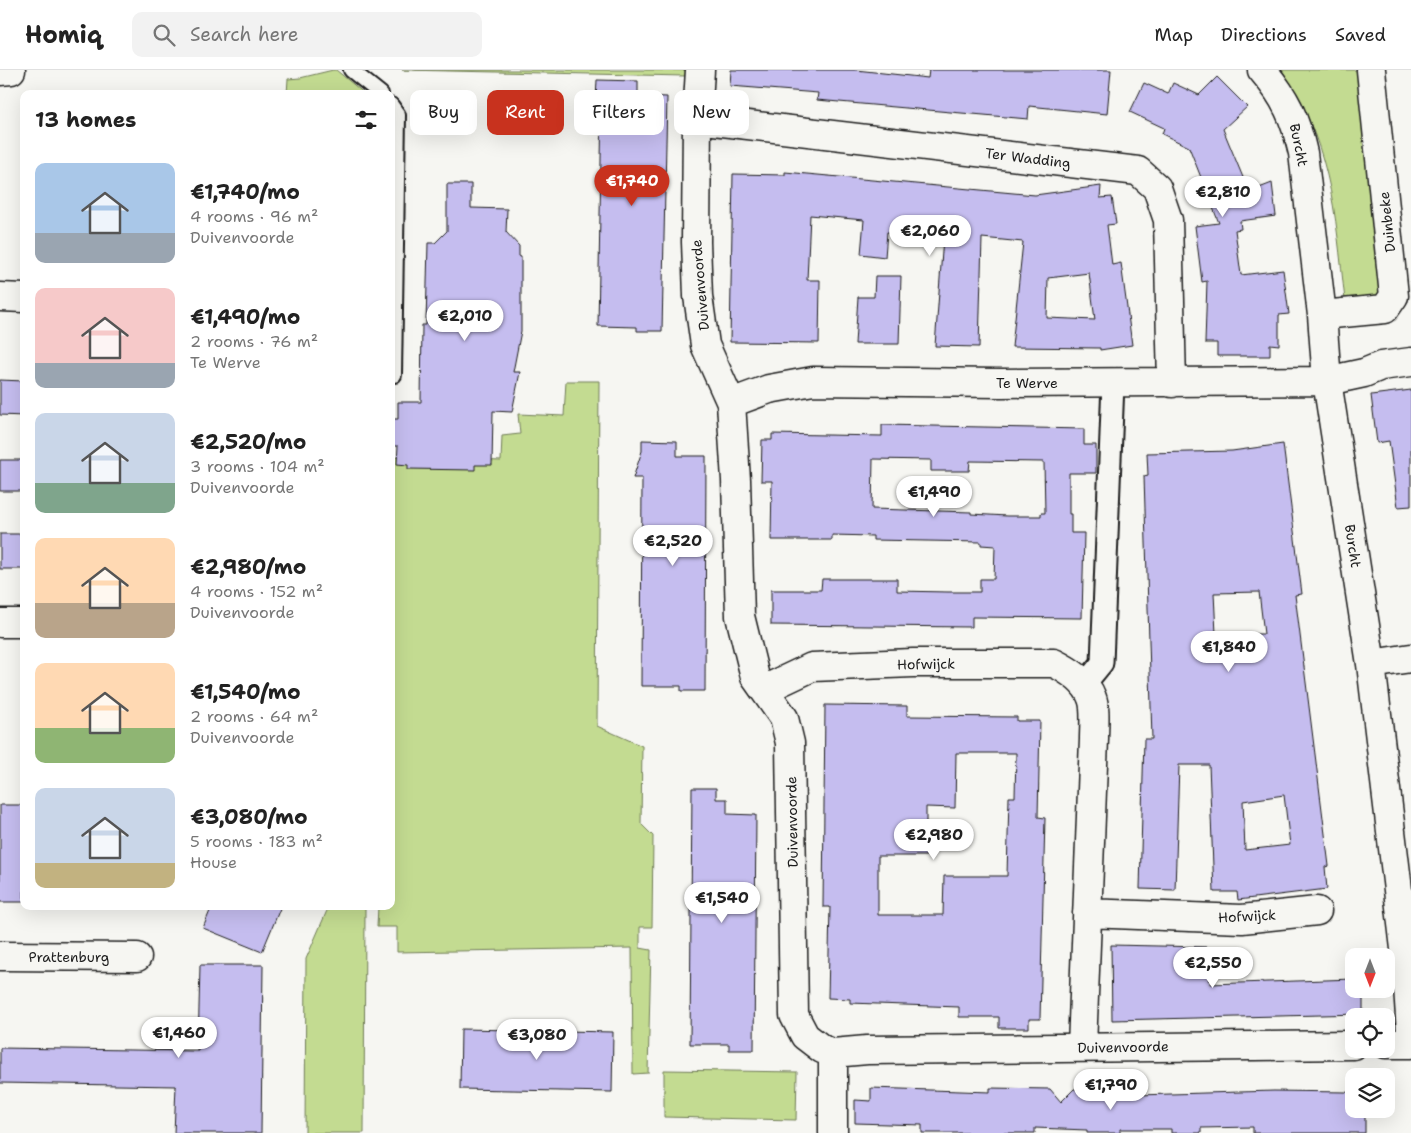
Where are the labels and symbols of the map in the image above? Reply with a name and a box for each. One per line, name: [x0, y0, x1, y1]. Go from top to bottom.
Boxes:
street label: Burcht: [1286, 122, 1312, 168]
street label: Ter Wadding: [984, 144, 1072, 172]
pin: €1,740: [591, 164, 673, 207]
pin: €2,810: [1182, 176, 1264, 218]
street label: Duinbeke: [1375, 191, 1399, 253]
pin: €2,060: [889, 214, 971, 257]
street label: Duivenvoorde: [687, 239, 713, 331]
pin: €2,010: [424, 300, 506, 342]
street label: Te Werve: [996, 374, 1058, 392]
pin: €1,490: [893, 476, 975, 518]
street label: Burcht: [1341, 523, 1365, 569]
pin: €2,520: [632, 524, 714, 567]
pin: €1,840: [1188, 630, 1270, 673]
street label: Hofwijck: [897, 654, 955, 674]
street label: Duivenvoorde: [782, 776, 802, 868]
pin: €2,980: [893, 818, 975, 861]
pin: €1,540: [681, 882, 763, 924]
street label: Hofwijck: [1217, 905, 1277, 927]
pin: €2,550: [1172, 946, 1254, 989]
street label: Prattenburg: [29, 948, 109, 966]
north arrow: [1345, 948, 1395, 998]
pin: €1,460: [138, 1016, 220, 1059]
pin: €3,080: [496, 1018, 578, 1061]
street label: Duivenvoorde: [1077, 1037, 1169, 1057]
pin: €1,790: [1070, 1068, 1152, 1111]

